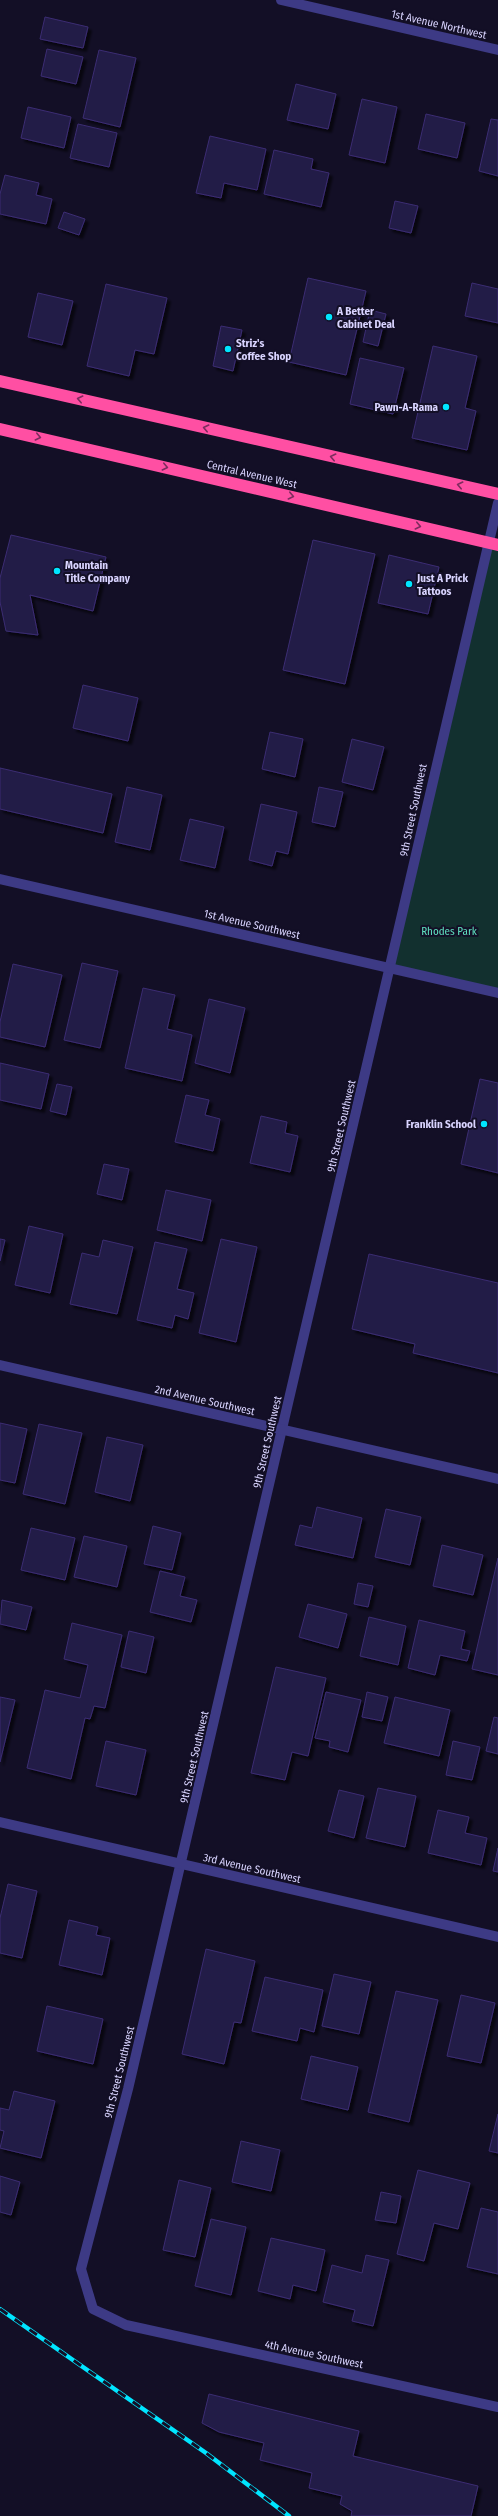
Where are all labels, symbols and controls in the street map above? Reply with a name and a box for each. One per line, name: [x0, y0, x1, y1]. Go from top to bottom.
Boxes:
street label: 1st Avenue Northwest: [390, 7, 488, 42]
place label: A Better Cabinet Deal: [336, 305, 396, 331]
marker: A Better Cabinet Deal: [324, 312, 334, 322]
place label: Striz's Coffee Shop: [236, 337, 291, 363]
marker: Striz's Coffee Shop: [223, 344, 233, 354]
one-way arrow: [76, 396, 83, 404]
place label: Pawn-A-Rama: [374, 401, 439, 414]
marker: Pawn-A-Rama: [441, 402, 451, 412]
one-way arrow: [203, 424, 210, 432]
one-way arrow: [35, 433, 41, 441]
one-way arrow: [330, 453, 336, 461]
street label: Central Avenue West: [206, 458, 299, 491]
one-way arrow: [161, 462, 168, 471]
one-way arrow: [457, 482, 463, 490]
one-way arrow: [288, 492, 294, 500]
one-way arrow: [414, 521, 421, 530]
place label: Mountain Title Company: [65, 559, 131, 585]
marker: Mountain Title Company: [52, 566, 62, 576]
place label: Just A Prick Tattoos: [416, 572, 469, 598]
marker: Just A Prick Tattoos: [404, 579, 414, 589]
street label: 9th Street Southwest: [397, 762, 430, 858]
street label: 1st Avenue Southwest: [203, 907, 302, 942]
park label: Rhodes Park: [421, 925, 478, 938]
street label: 9th Street Southwest: [325, 1078, 359, 1174]
place label: Franklin School: [406, 1118, 477, 1131]
marker: Franklin School: [479, 1119, 489, 1129]
street label: 2nd Avenue Southwest: [154, 1383, 256, 1418]
street label: 9th Street Southwest: [251, 1394, 285, 1490]
street label: 9th Street Southwest: [178, 1709, 212, 1805]
street label: 3rd Avenue Southwest: [202, 1851, 302, 1886]
street label: 9th Street Southwest: [102, 2024, 137, 2119]
street label: 4th Avenue Southwest: [264, 2338, 365, 2371]

